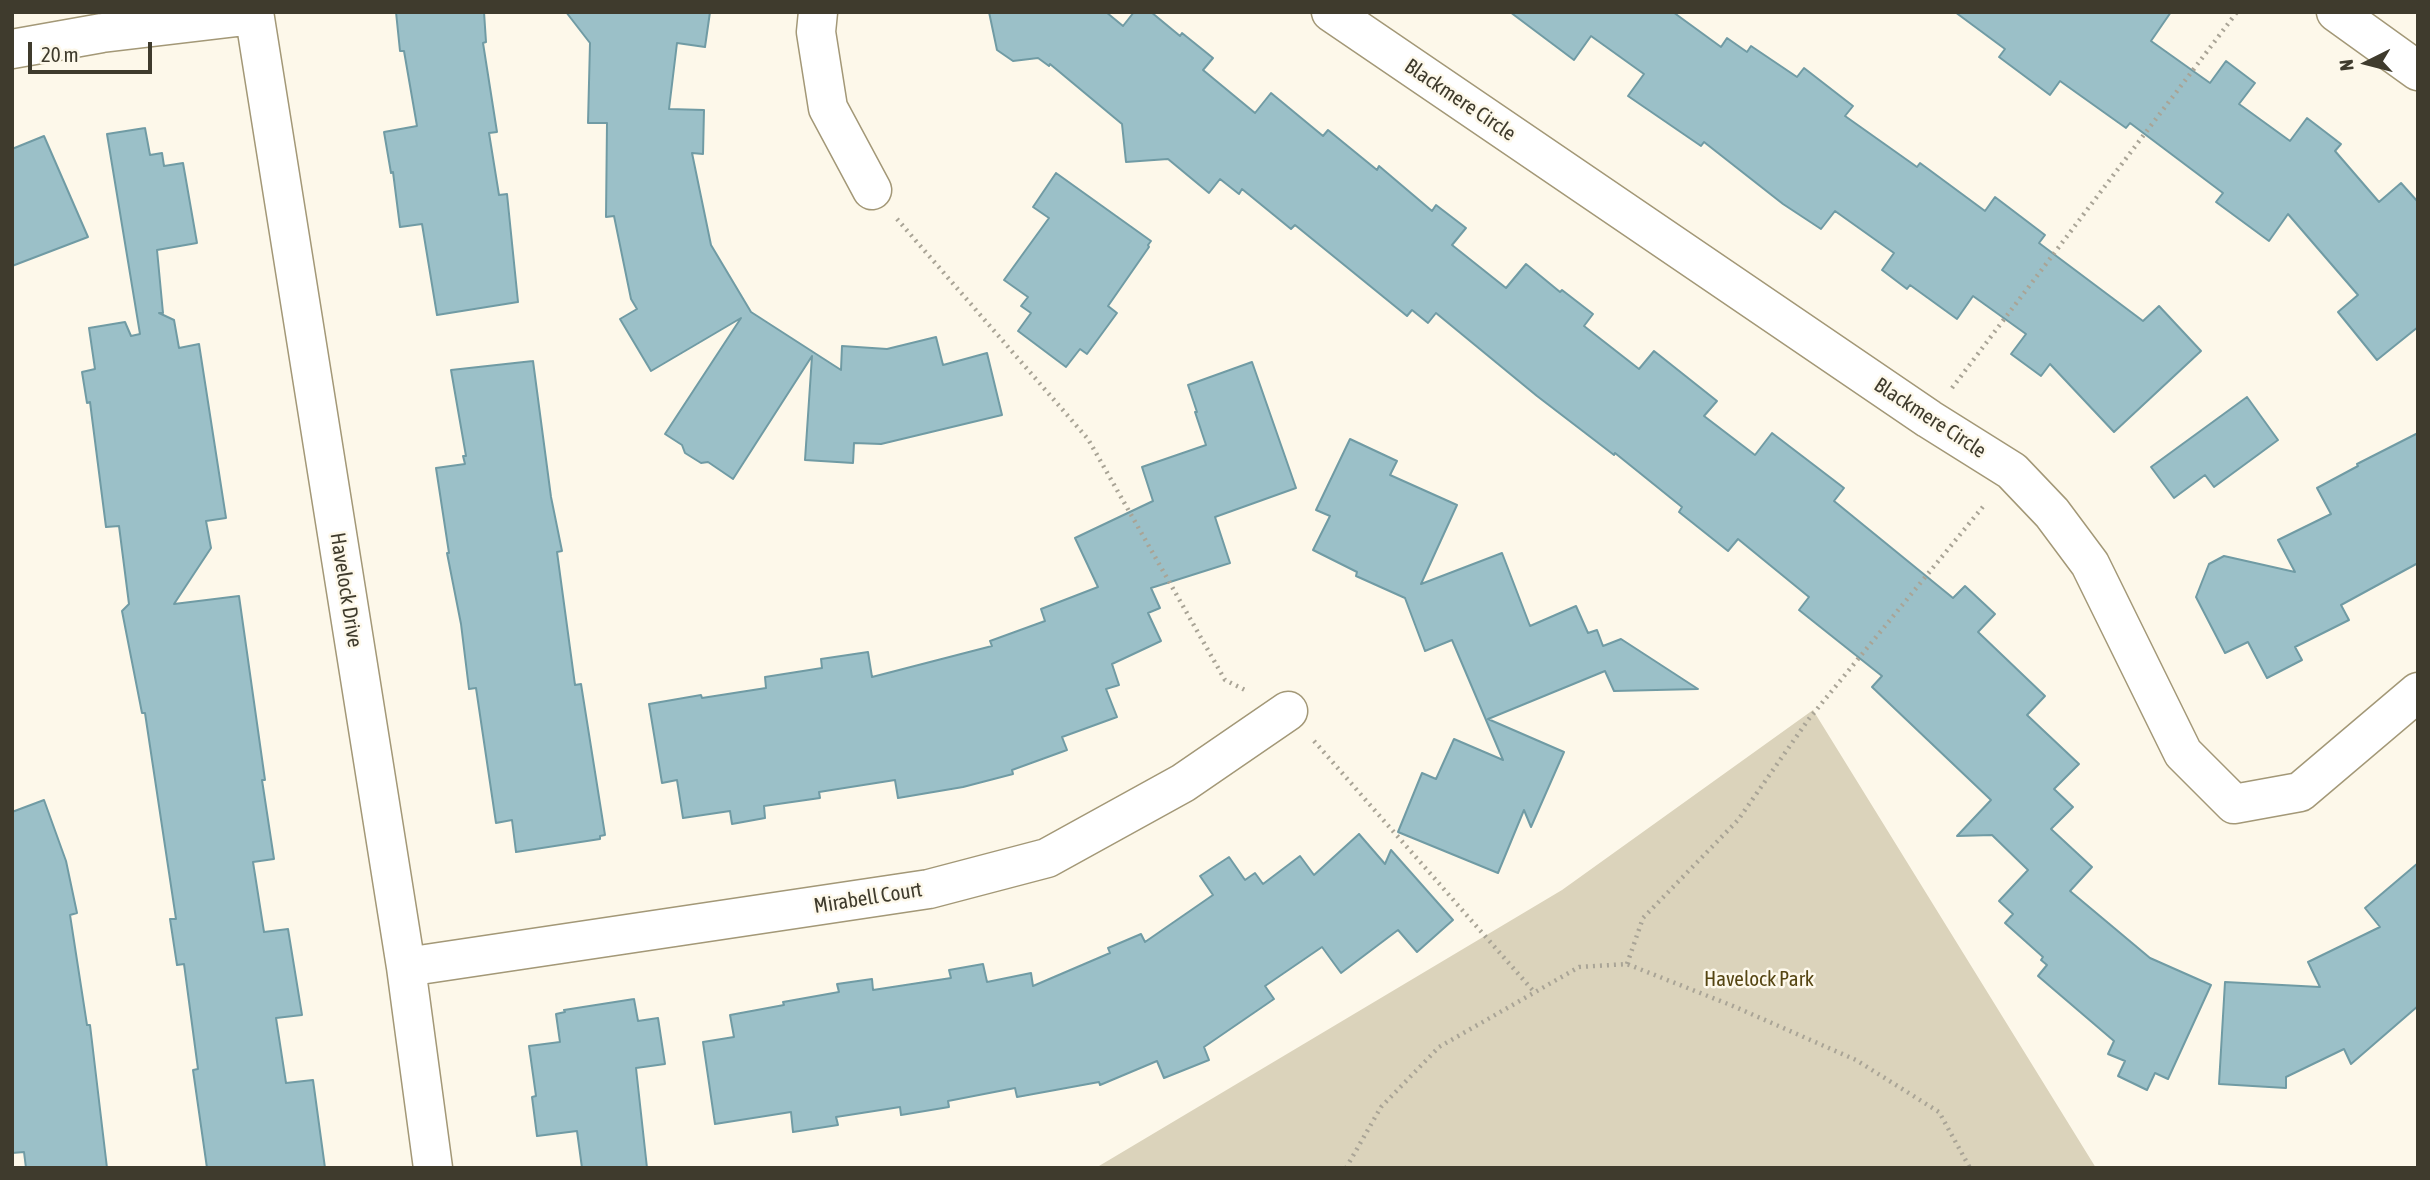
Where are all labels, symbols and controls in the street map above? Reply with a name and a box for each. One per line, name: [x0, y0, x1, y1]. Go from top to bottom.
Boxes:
scale bar: [32, 28, 156, 72]
north arrow: [2332, 28, 2402, 98]
text: 20 m: [41, 42, 79, 66]
street label: Blackmere Circle: [1400, 54, 1520, 146]
text: N: [2335, 58, 2358, 72]
street label: Blackmere Circle: [1869, 372, 1991, 464]
street label: Havelock Drive: [324, 531, 368, 649]
street label: Mirabell Court: [812, 877, 924, 919]
park label: Havelock Park: [1704, 966, 1814, 992]

